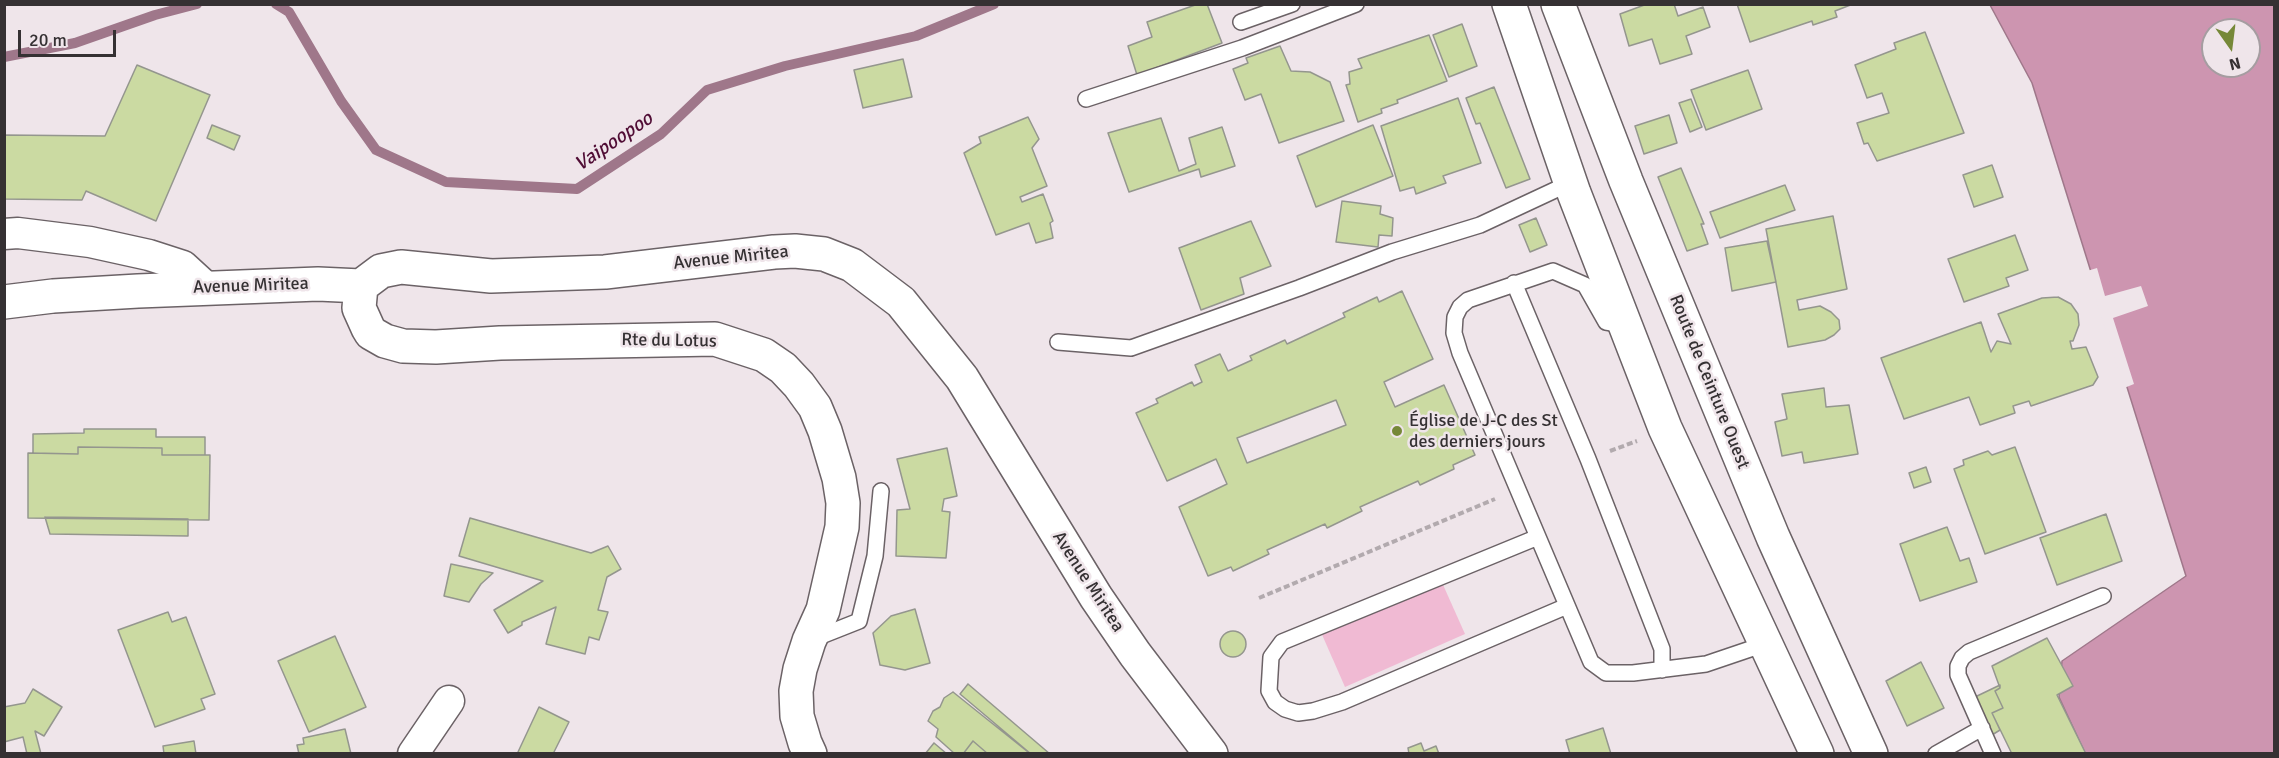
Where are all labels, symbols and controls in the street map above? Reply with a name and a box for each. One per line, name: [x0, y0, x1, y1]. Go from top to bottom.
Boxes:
scale bar: [21, 18, 118, 56]
north arrow: [2201, 18, 2261, 78]
text: 20 m: [29, 29, 67, 51]
text: N: [2227, 52, 2243, 75]
water label: Vaipoopoo: [570, 107, 658, 177]
street label: Avenue Miritea: [672, 241, 790, 275]
street label: Avenue Miritea: [193, 273, 309, 299]
street label: Route de Ceinture Ouest: [1664, 292, 1754, 472]
street label: Rte du Lotus: [621, 329, 717, 353]
place label: Église de J-C des St des derniers jours: [1409, 410, 1558, 452]
marker: Église de J-C des St des derniers jours: [1390, 424, 1404, 438]
street label: Avenue Miritea: [1047, 528, 1129, 636]

